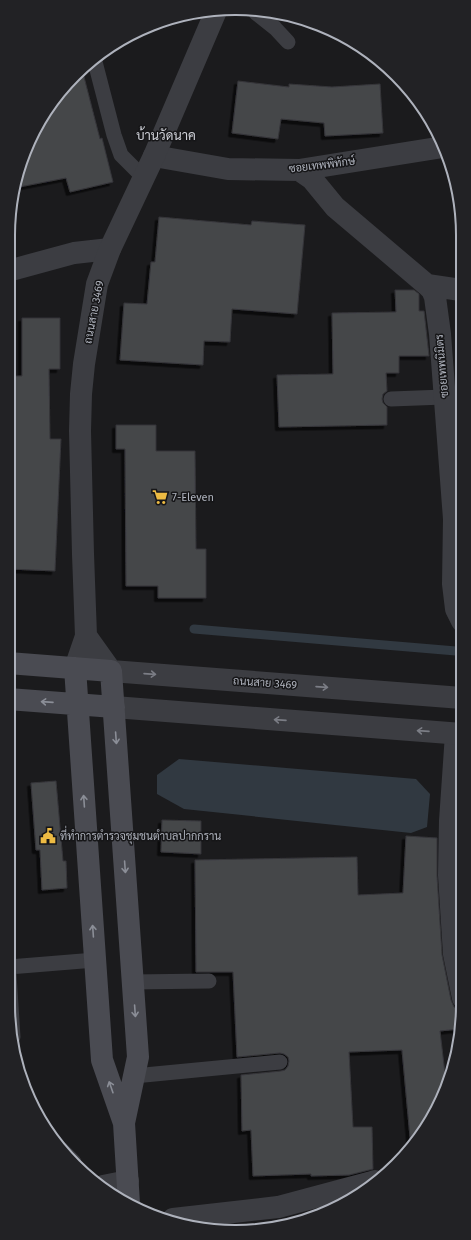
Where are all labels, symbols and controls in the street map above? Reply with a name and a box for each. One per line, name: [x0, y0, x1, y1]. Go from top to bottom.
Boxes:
district label: บ้านวัดนาค: [136, 126, 196, 143]
street label: ซอยเทพพิทักษ์: [288, 152, 357, 176]
street label: ถนนสาย 3469: [82, 279, 107, 345]
street label: ซอยเทพนิมิตร: [433, 334, 451, 398]
supermarket icon: 7-Eleven: [151, 488, 169, 506]
place label: 7-Eleven: [172, 491, 214, 504]
one-way arrow: [143, 670, 156, 677]
street label: ถนนสาย 3469: [233, 674, 298, 692]
one-way arrow: [315, 683, 328, 691]
one-way arrow: [41, 698, 54, 706]
one-way arrow: [274, 717, 287, 724]
one-way arrow: [417, 728, 430, 735]
one-way arrow: [112, 731, 120, 744]
one-way arrow: [80, 795, 87, 808]
place label: ที่ทำการตำรวจชุมชนตำบลปากกราน: [60, 825, 221, 845]
public building icon: ที่ทำการตำรวจชุมชนตำบลปากกราน: [39, 827, 57, 845]
one-way arrow: [121, 860, 128, 873]
one-way arrow: [89, 925, 96, 938]
one-way arrow: [131, 1004, 138, 1017]
one-way arrow: [107, 1080, 114, 1093]

